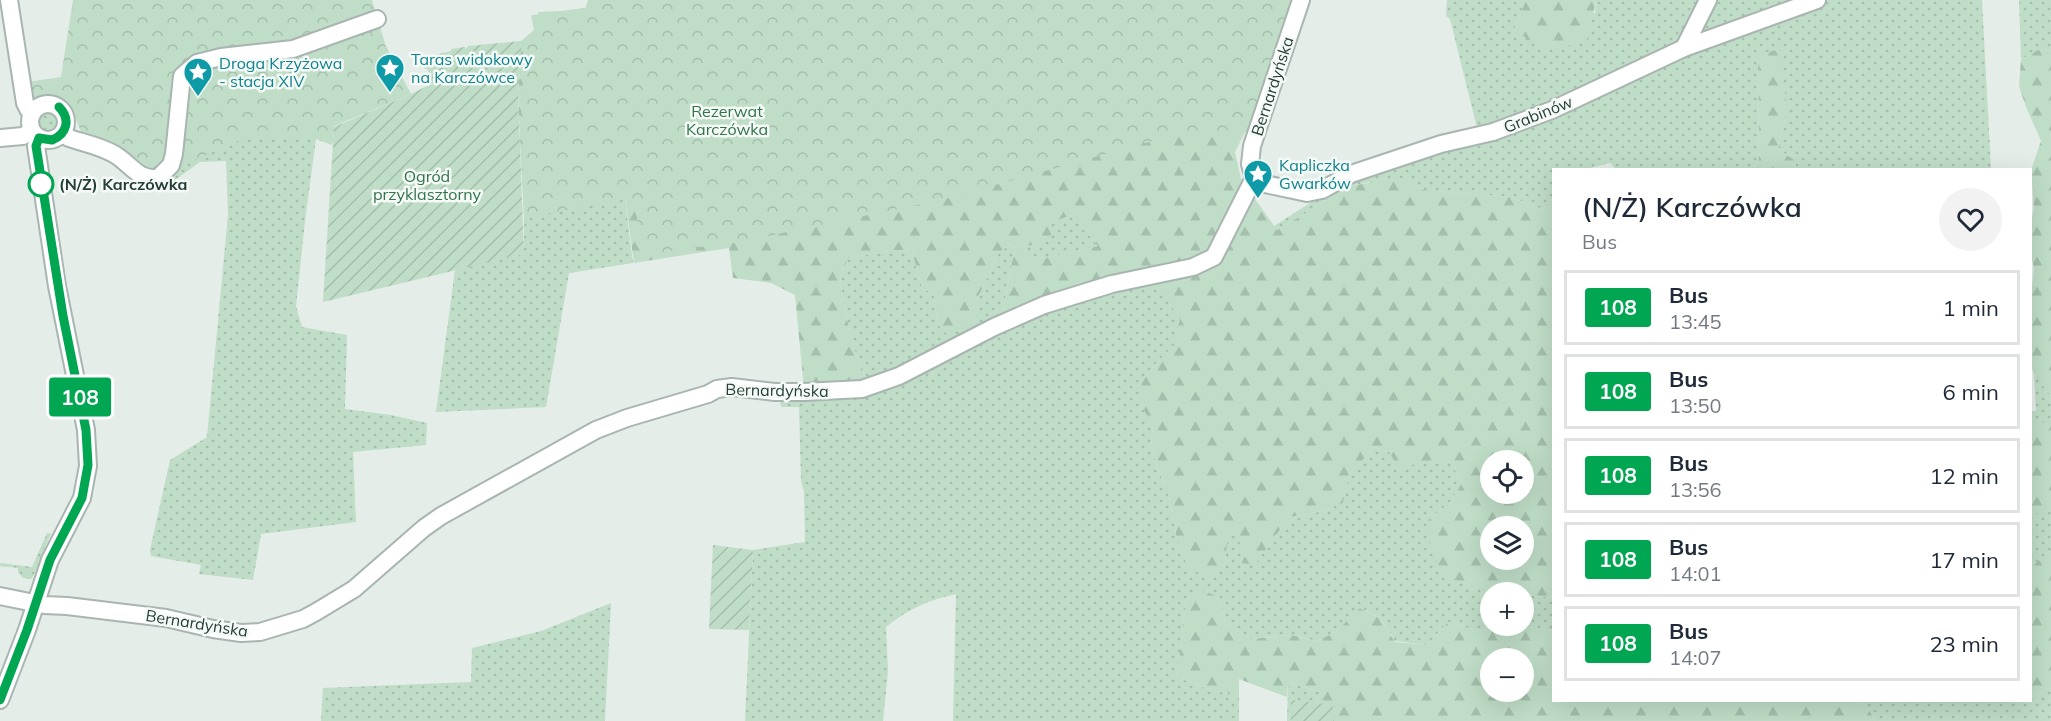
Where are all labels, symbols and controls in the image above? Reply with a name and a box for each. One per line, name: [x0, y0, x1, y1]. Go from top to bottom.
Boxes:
street label: Bernardyńska: [1247, 34, 1297, 138]
place label: Taras widokowy na Karczówce: [411, 49, 533, 87]
place icon: Taras widokowy na Karczówce: [374, 52, 406, 94]
place label: Droga Krzyżowa - stacja XIV: [219, 53, 342, 91]
place icon: Droga Krzyżowa - stacja XIV: [182, 56, 214, 98]
street label: Grabinów: [1501, 91, 1576, 137]
park label: Rezerwat Karczówka: [686, 101, 768, 139]
place label: Kapliczka Gwarków: [1279, 155, 1351, 193]
place icon: Kapliczka Gwarków: [1242, 158, 1274, 200]
park label: Ogród przyklasztorny: [373, 166, 482, 204]
marker: (N/Ż) Karczówka: [28, 171, 54, 197]
place label: (N/Ż) Karczówka: [59, 174, 187, 194]
button: heart: [1939, 188, 2002, 251]
text: (N/Ż) Karczówka: [1582, 189, 1802, 224]
text: Bus: [1582, 229, 1617, 254]
text: Bus: [1669, 281, 1708, 309]
text: 108: [1599, 294, 1637, 320]
text: 1 min: [1943, 294, 1999, 322]
text: 13:45: [1669, 309, 1722, 334]
text: Bus: [1669, 365, 1708, 393]
line badge: 108: [46, 378, 115, 416]
text: 108: [1599, 378, 1637, 404]
text: 6 min: [1943, 378, 1999, 406]
street label: Bernardyńska: [725, 379, 829, 401]
text: 108: [61, 384, 99, 410]
text: 13:50: [1669, 393, 1722, 418]
text: Bus: [1669, 449, 1708, 477]
map controls: [1480, 450, 1534, 702]
button: locate: [1480, 450, 1534, 504]
text: 108: [1599, 462, 1637, 488]
text: 12 min: [1929, 462, 1999, 490]
text: 13:56: [1669, 477, 1722, 502]
button: layers: [1480, 516, 1534, 570]
text: Bus: [1669, 533, 1708, 561]
text: 108: [1599, 546, 1637, 572]
text: 17 min: [1929, 546, 1999, 574]
text: 14:01: [1669, 561, 1722, 586]
button: +: [1480, 582, 1534, 636]
street label: Bernardyńska: [144, 605, 250, 641]
text: Bus: [1669, 617, 1708, 645]
text: 108: [1599, 630, 1637, 656]
text: 23 min: [1929, 630, 1999, 658]
text: 14:07: [1669, 645, 1722, 670]
button: −: [1480, 648, 1534, 702]

